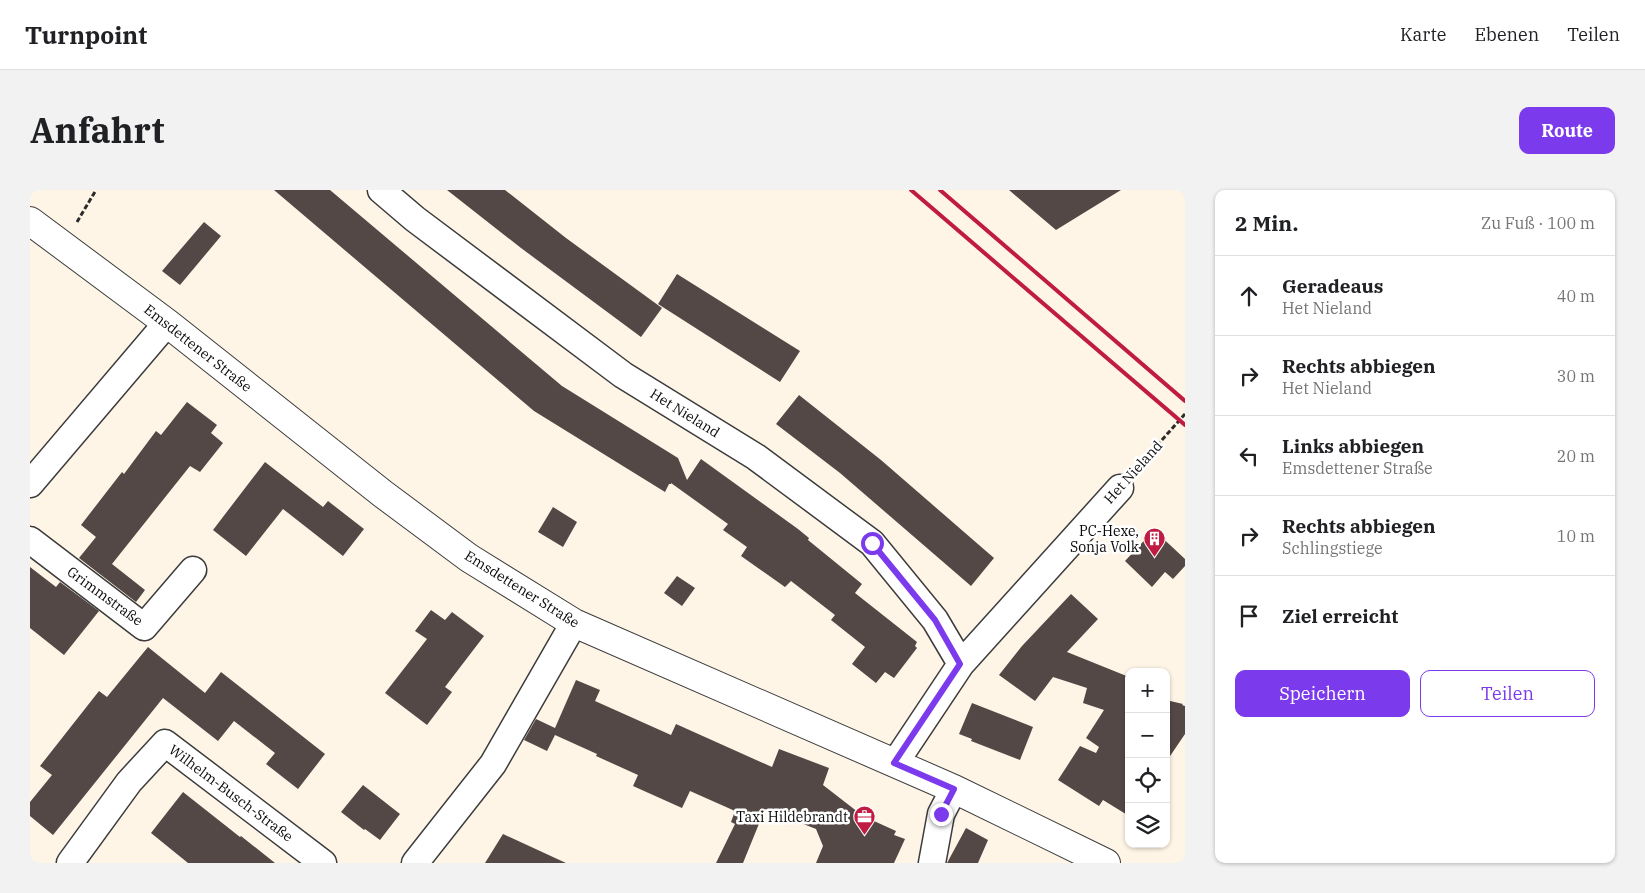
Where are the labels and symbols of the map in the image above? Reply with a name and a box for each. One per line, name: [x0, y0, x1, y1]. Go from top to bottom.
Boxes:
street label: Emsdettener Straße: [141, 300, 255, 396]
street label: Het Nieland: [647, 384, 724, 442]
street label: Het Nieland: [1100, 436, 1166, 507]
place label: PC-Hexe, Sonja Volk: [1070, 522, 1140, 556]
building icon: PC-Hexe, Sonja Volk: [1143, 527, 1167, 558]
route start: [861, 532, 884, 555]
street label: Emsdettener Straße: [461, 546, 583, 632]
street label: Grimmstraße: [64, 562, 146, 630]
street label: Wilhelm-Busch-Straße: [165, 740, 297, 846]
route end: [930, 803, 953, 826]
office icon: Taxi Hildebrandt: [852, 805, 876, 836]
place label: Taxi Hildebrandt: [736, 808, 848, 826]

